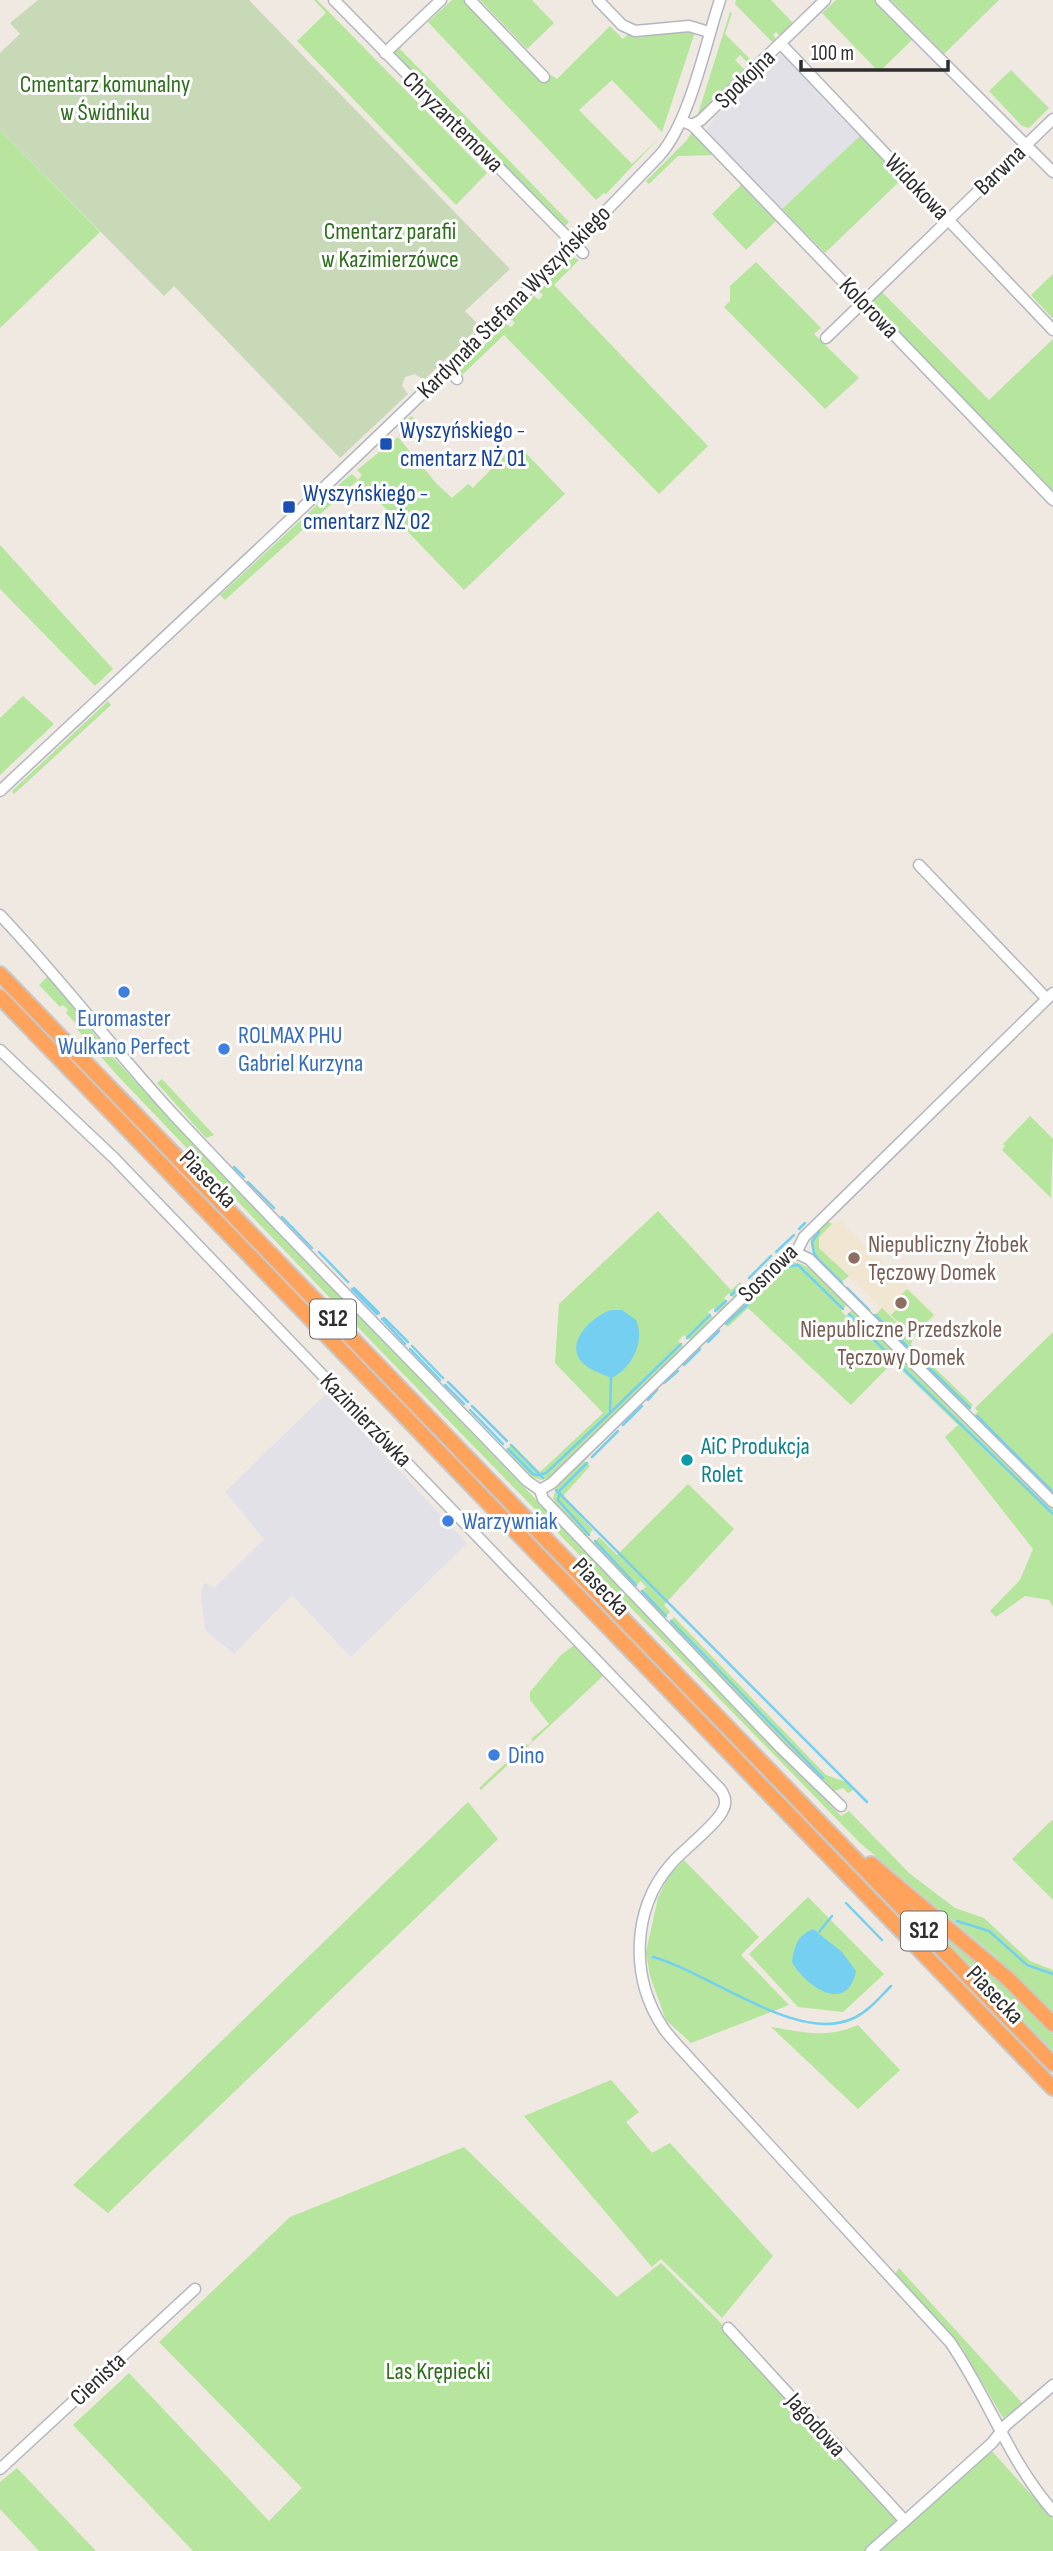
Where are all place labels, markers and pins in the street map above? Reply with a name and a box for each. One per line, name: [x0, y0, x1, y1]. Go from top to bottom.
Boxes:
place label: Wyszyńskiego - cmentarz NŻ 01: [400, 416, 526, 473]
marker: Wyszyńskiego - cmentarz NŻ 01: [378, 436, 394, 452]
place label: Wyszyńskiego - cmentarz NŻ 02: [303, 479, 430, 536]
marker: Wyszyńskiego - cmentarz NŻ 02: [281, 499, 297, 515]
marker: Euromaster Wulkano Perfect: [116, 984, 132, 1000]
place label: Euromaster Wulkano Perfect: [58, 1004, 190, 1061]
place label: ROLMAX PHU Gabriel Kurzyna: [238, 1021, 363, 1078]
marker: ROLMAX PHU Gabriel Kurzyna: [216, 1041, 232, 1057]
place label: Niepubliczny Żłobek Tęczowy Domek: [868, 1230, 1028, 1287]
marker: Niepubliczny Żłobek Tęczowy Domek: [846, 1250, 862, 1266]
marker: Niepubliczne Przedszkole Tęczowy Domek: [893, 1295, 909, 1311]
place label: Niepubliczne Przedszkole Tęczowy Domek: [800, 1315, 1002, 1372]
place label: AiC Produkcja Rolet: [700, 1432, 810, 1489]
marker: AiC Produkcja Rolet: [679, 1452, 695, 1468]
place label: Warzywniak: [462, 1507, 558, 1536]
marker: Warzywniak: [440, 1513, 456, 1529]
place label: Dino: [508, 1741, 545, 1770]
marker: Dino: [486, 1747, 502, 1763]

